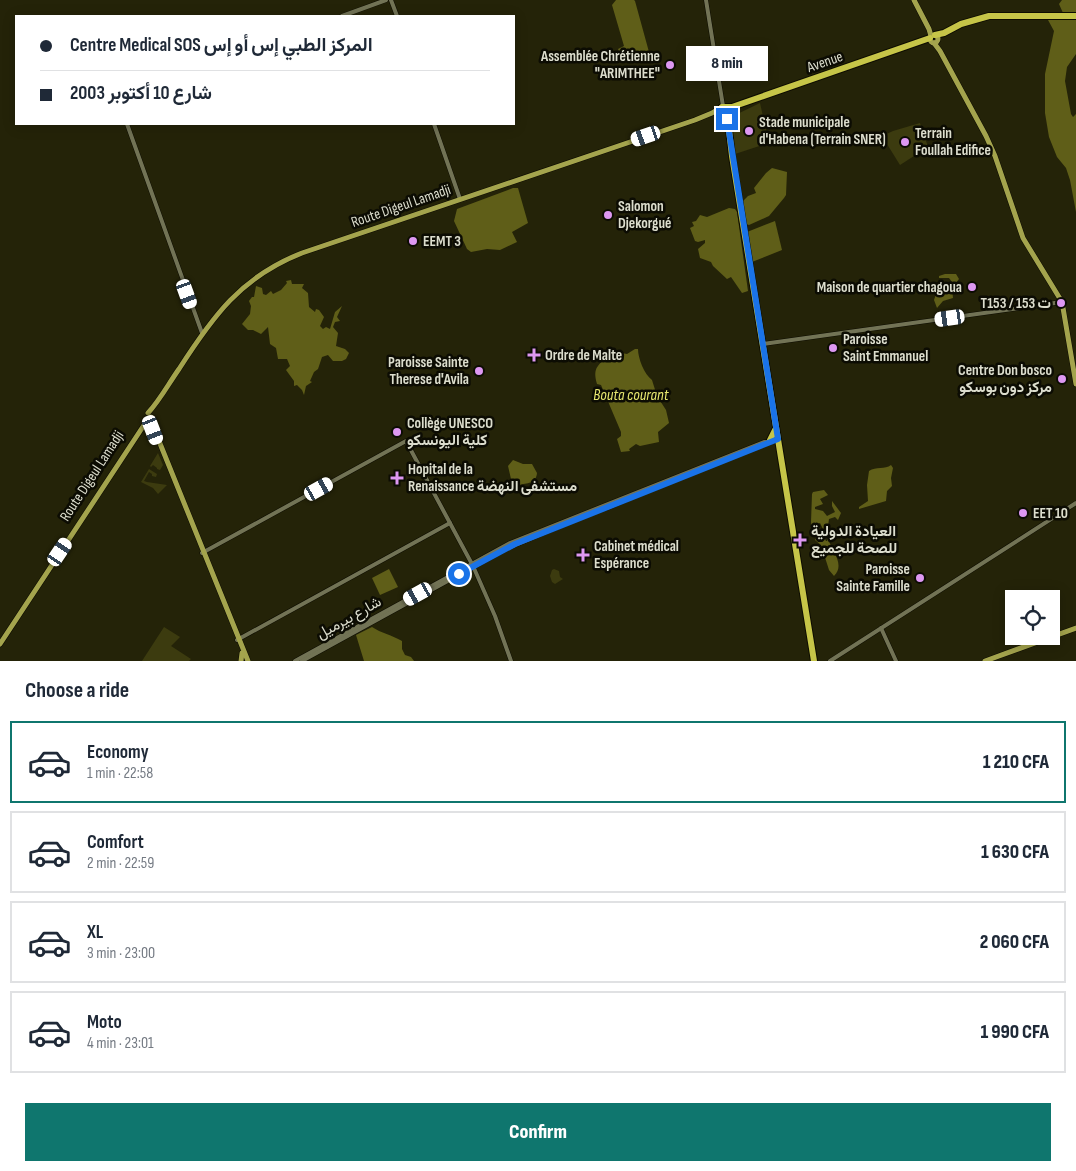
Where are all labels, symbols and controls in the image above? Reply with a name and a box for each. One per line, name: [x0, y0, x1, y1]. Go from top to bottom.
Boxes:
text: Centre Medical SOS المركز الطبي إس أو إس: [70, 34, 373, 57]
callout: 8 min: [686, 46, 768, 82]
place label: Assemblée Chrétienne "ARIMTHEE": [540, 47, 660, 83]
street label: Avenue: [804, 47, 845, 77]
text: 8 min: [711, 54, 743, 73]
marker: Assemblée Chrétienne "ARIMTHEE": [664, 59, 676, 71]
text: شارع 10 أكتوبر 2003: [70, 82, 212, 105]
route end: [716, 108, 738, 130]
place label: Stade municipale d'Habena (Terrain SNER): [759, 113, 886, 149]
car: [629, 124, 662, 148]
place label: Terrain Foullah Edifice: [915, 124, 991, 160]
marker: Stade municipale d'Habena (Terrain SNER): [743, 125, 755, 137]
marker: Terrain Foullah Edifice: [899, 136, 911, 148]
street label: Route Digeul Lamadji: [349, 180, 454, 232]
place label: Salomon Djekorgué: [618, 197, 671, 233]
marker: Salomon Djekorgué: [602, 209, 614, 221]
place label: EEMT 3: [423, 232, 461, 251]
marker: EEMT 3: [407, 235, 419, 247]
car: [174, 277, 199, 311]
place label: Maison de quartier chagoua: [817, 278, 962, 297]
marker: Maison de quartier chagoua: [966, 281, 978, 293]
place label: T153 / ت 153: [981, 294, 1051, 313]
marker: T153 / ت 153: [1055, 297, 1067, 309]
car: [934, 308, 965, 328]
place label: Paroisse Saint Emmanuel: [843, 330, 928, 366]
marker: Paroisse Saint Emmanuel: [827, 342, 839, 354]
place label: Ordre de Malte: [545, 346, 622, 365]
marker: Ordre de Malte: [527, 348, 541, 362]
place label: Paroisse Sainte Therese d'Avila: [388, 353, 469, 389]
place label: Centre Don bosco مركز دون بوسكو: [958, 361, 1052, 397]
marker: Paroisse Sainte Therese d'Avila: [473, 365, 485, 377]
marker: Centre Don bosco مركز دون بوسكو: [1056, 373, 1068, 385]
water label: Bouta courant: [593, 386, 670, 405]
car: [140, 413, 165, 447]
place label: Collège UNESCO كلية اليونسكو: [407, 414, 493, 450]
marker: Collège UNESCO كلية اليونسكو: [391, 426, 403, 438]
street label: Route Digeul Lamadji: [56, 427, 128, 525]
place label: Hopital de la Renaissance مستشفى النهضة: [408, 460, 577, 496]
marker: Hopital de la Renaissance مستشفى النهضة: [390, 471, 404, 485]
car: [302, 475, 335, 503]
place label: EET 10: [1033, 504, 1068, 523]
marker: EET 10: [1017, 507, 1029, 519]
place label: العيادة الدولية للصحة للجميع: [811, 522, 897, 558]
marker: العيادة الدولية للصحة للجميع: [793, 533, 807, 547]
car: [45, 535, 74, 569]
place label: Cabinet médical Espérance: [594, 537, 679, 573]
marker: Cabinet médical Espérance: [576, 548, 590, 562]
place label: Paroisse Sainte Famille: [836, 560, 910, 596]
route start: [448, 563, 470, 585]
marker: Paroisse Sainte Famille: [914, 572, 926, 584]
car: [401, 580, 434, 608]
map controls: [1005, 590, 1060, 645]
button: locate: [1005, 590, 1060, 645]
street label: شارع بيرميل: [313, 592, 386, 645]
text: Choose a ride: [25, 677, 129, 704]
icon: car: [27, 740, 72, 785]
text: Economy: [87, 741, 149, 764]
text: 1 210 CFA: [983, 751, 1049, 774]
text: 1 min · 22:58: [87, 764, 153, 783]
icon: car: [27, 830, 72, 875]
text: Comfort: [87, 831, 144, 854]
text: 1 630 CFA: [981, 841, 1049, 864]
text: 2 min · 22:59: [87, 854, 154, 873]
icon: car: [27, 920, 72, 965]
text: XL: [87, 921, 103, 944]
text: 2 060 CFA: [980, 931, 1049, 954]
text: 3 min · 23:00: [87, 944, 155, 963]
icon: car: [27, 1010, 72, 1055]
text: Moto: [87, 1011, 122, 1034]
text: 1 990 CFA: [980, 1021, 1049, 1044]
text: 4 min · 23:01: [87, 1034, 154, 1053]
button: Confirm: [25, 1103, 1051, 1161]

